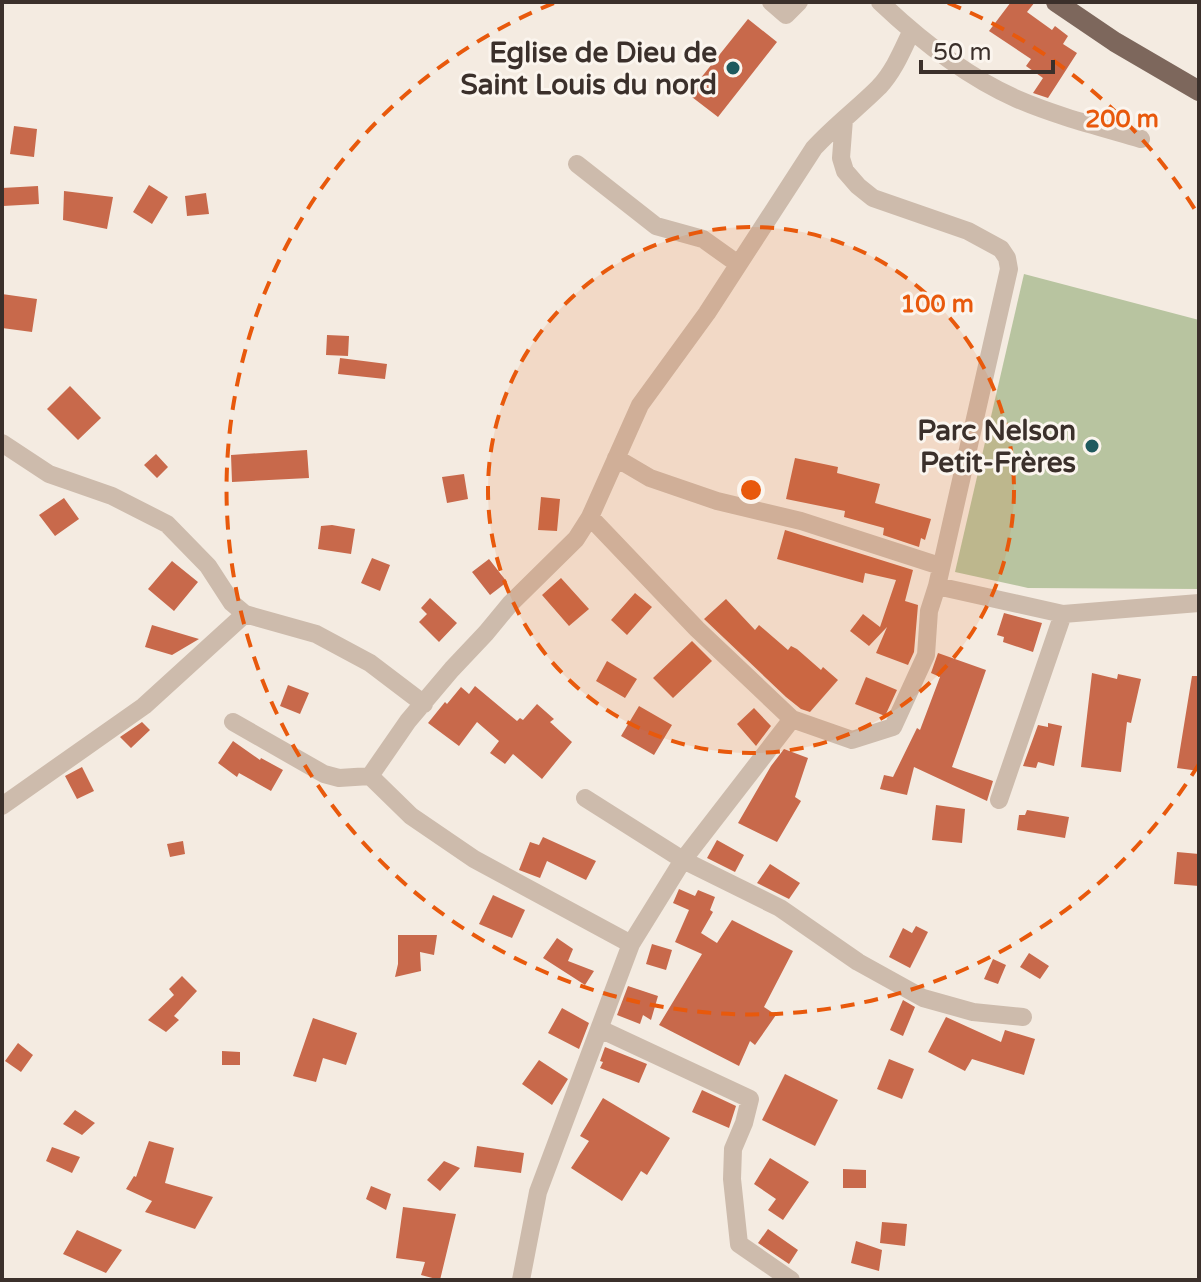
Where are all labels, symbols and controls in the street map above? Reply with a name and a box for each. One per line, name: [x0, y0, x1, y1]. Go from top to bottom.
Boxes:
scale bar: [921, 24, 1053, 74]
place label: Eglise de Dieu de Saint Louis du nord: [460, 36, 717, 102]
text: 50 m: [933, 38, 991, 67]
marker: Eglise de Dieu de Saint Louis du nord: [724, 59, 742, 77]
text: 200 m: [1085, 105, 1159, 134]
text: 100 m: [900, 290, 974, 319]
place label: Parc Nelson Petit-Frères: [917, 414, 1076, 480]
marker: Parc Nelson Petit-Frères: [1083, 437, 1101, 455]
centre of rings: [737, 476, 765, 504]

